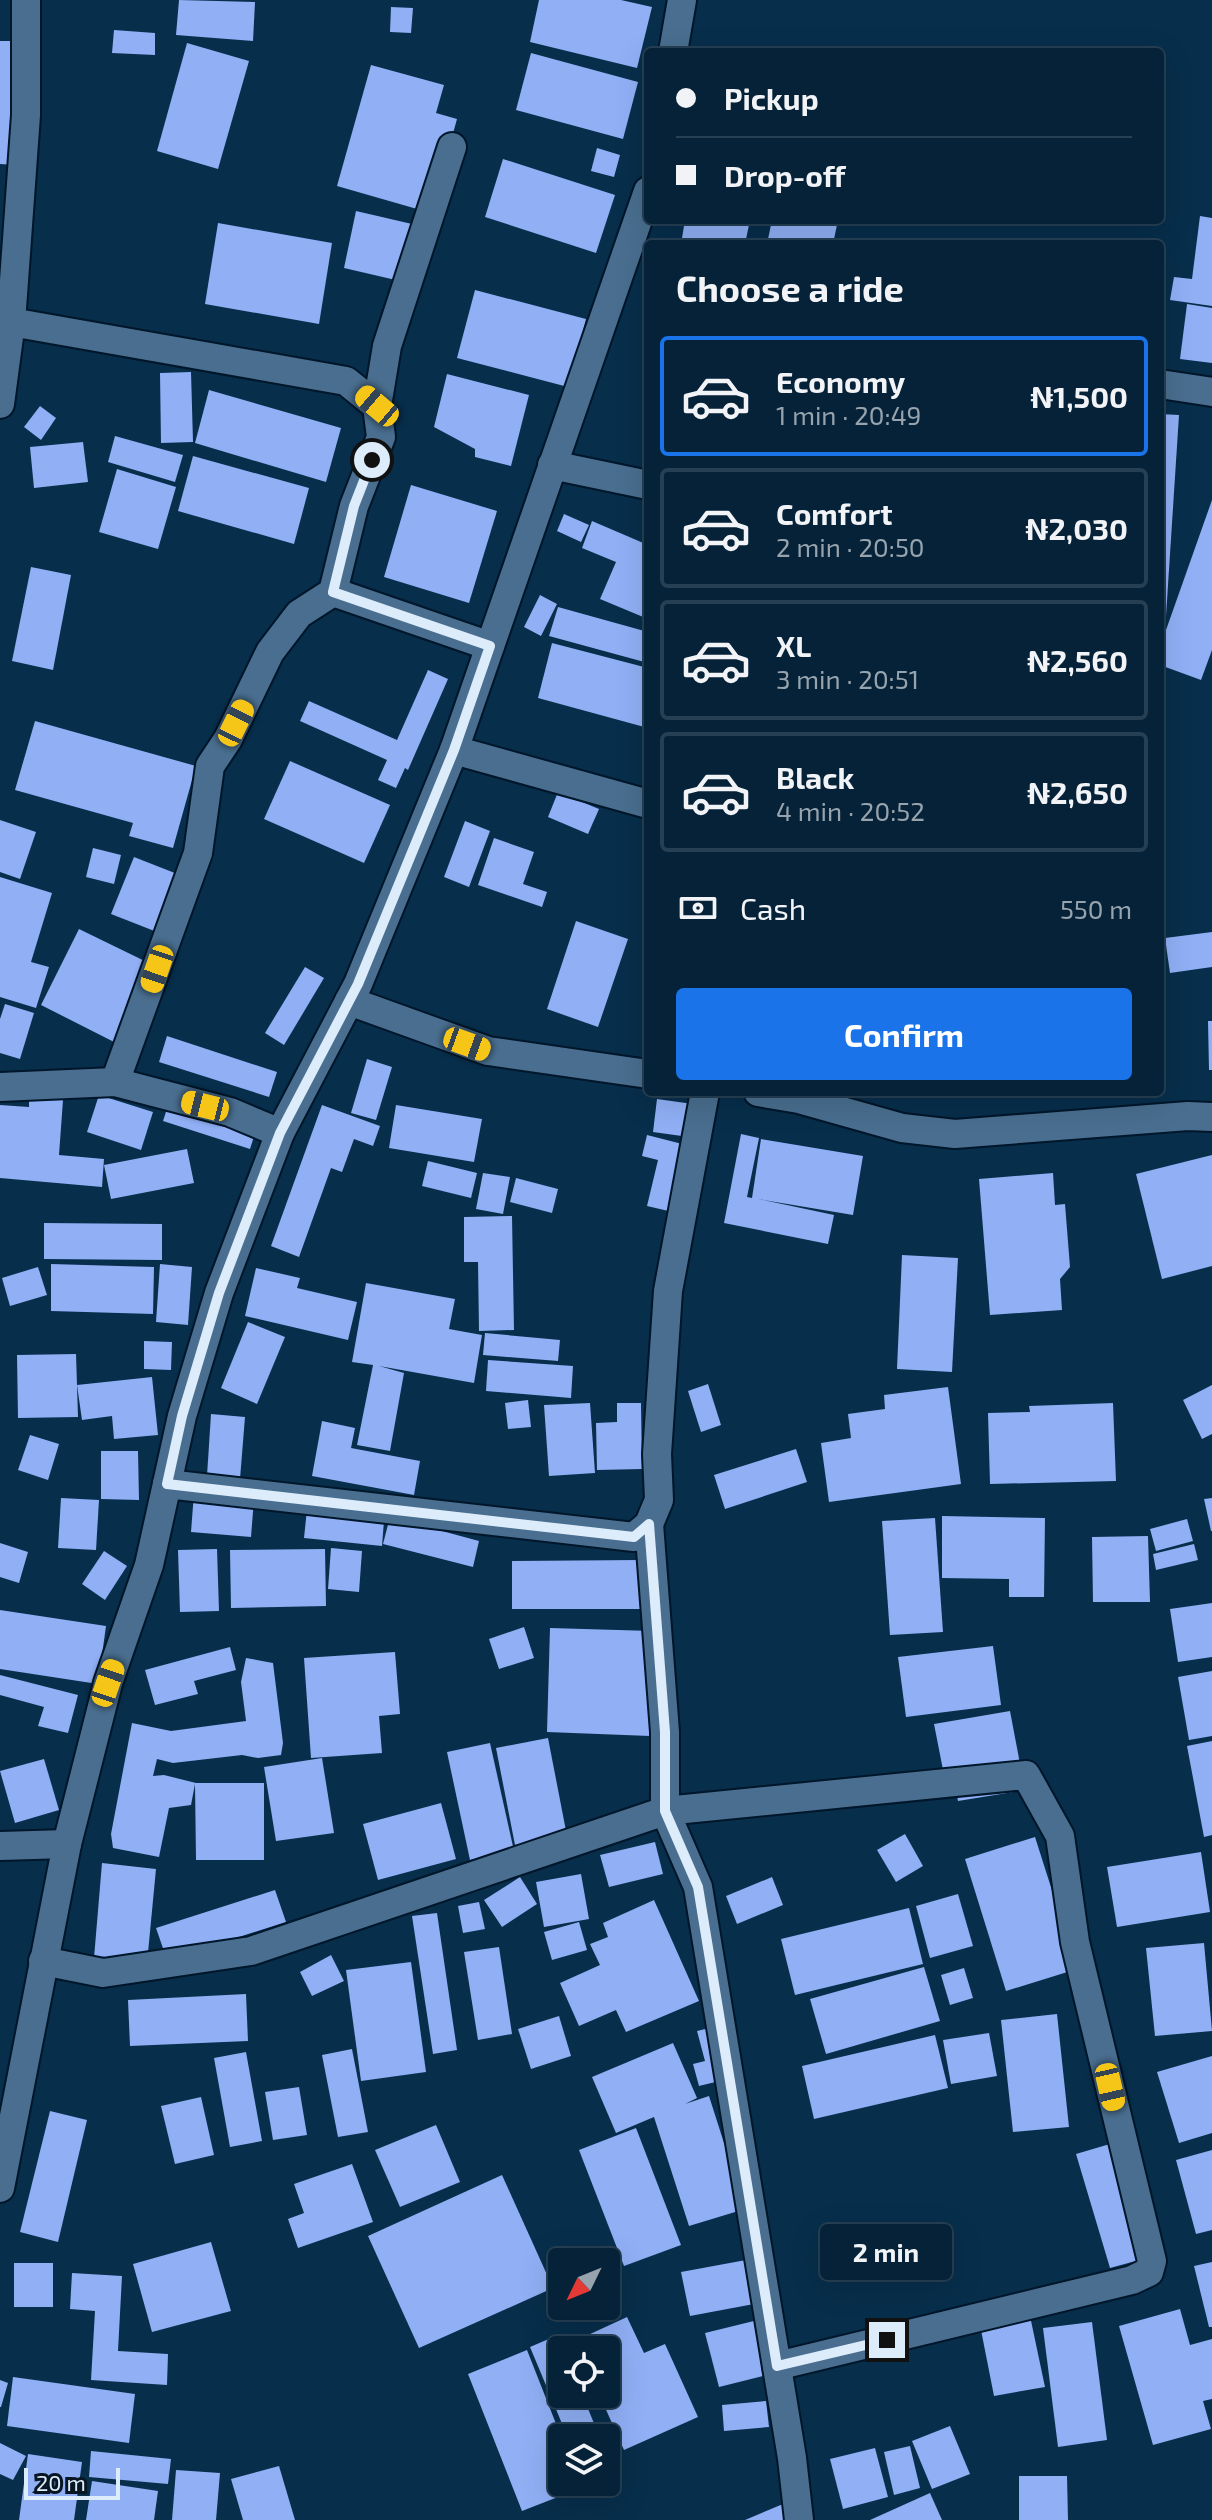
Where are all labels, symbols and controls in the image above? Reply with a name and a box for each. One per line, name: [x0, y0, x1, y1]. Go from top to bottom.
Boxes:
text: Pickup: [724, 80, 819, 116]
text: Drop-off: [724, 157, 846, 193]
text: Choose a ride: [676, 266, 904, 309]
icon: car: [680, 360, 752, 432]
text: Economy: [776, 363, 905, 399]
text: ₦1,500: [1030, 378, 1128, 414]
car: [351, 381, 403, 431]
text: 1 min · 20:49: [776, 399, 922, 430]
route start: [354, 442, 390, 478]
icon: car: [680, 492, 752, 564]
text: Comfort: [776, 495, 893, 531]
text: ₦2,030: [1025, 510, 1128, 546]
text: 2 min · 20:50: [776, 531, 925, 562]
icon: car: [680, 624, 752, 696]
text: XL: [776, 627, 811, 663]
text: ₦2,560: [1027, 642, 1128, 678]
text: 3 min · 20:51: [776, 663, 919, 694]
car: [215, 696, 257, 750]
icon: car: [680, 756, 752, 828]
text: Black: [776, 759, 854, 795]
text: ₦2,650: [1027, 774, 1128, 810]
text: 4 min · 20:52: [776, 795, 925, 826]
icon: cash: [676, 886, 720, 930]
text: Cash: [740, 890, 806, 926]
text: 550 m: [1060, 893, 1132, 924]
car: [138, 942, 176, 996]
button: Confirm: [676, 988, 1132, 1080]
car: [440, 1025, 494, 1063]
car: [179, 1089, 231, 1123]
car: [89, 1656, 127, 1710]
car: [1093, 2061, 1127, 2113]
callout: 2 min: [821, 2224, 953, 2280]
text: 2 min: [853, 2236, 919, 2267]
north arrow: [548, 2248, 620, 2320]
map controls: [548, 2248, 620, 2496]
route end: [869, 2322, 905, 2358]
button: locate: [548, 2336, 620, 2408]
button: layers: [548, 2424, 620, 2496]
scale bar: [24, 2464, 120, 2500]
text: 20 m: [36, 2469, 86, 2495]

